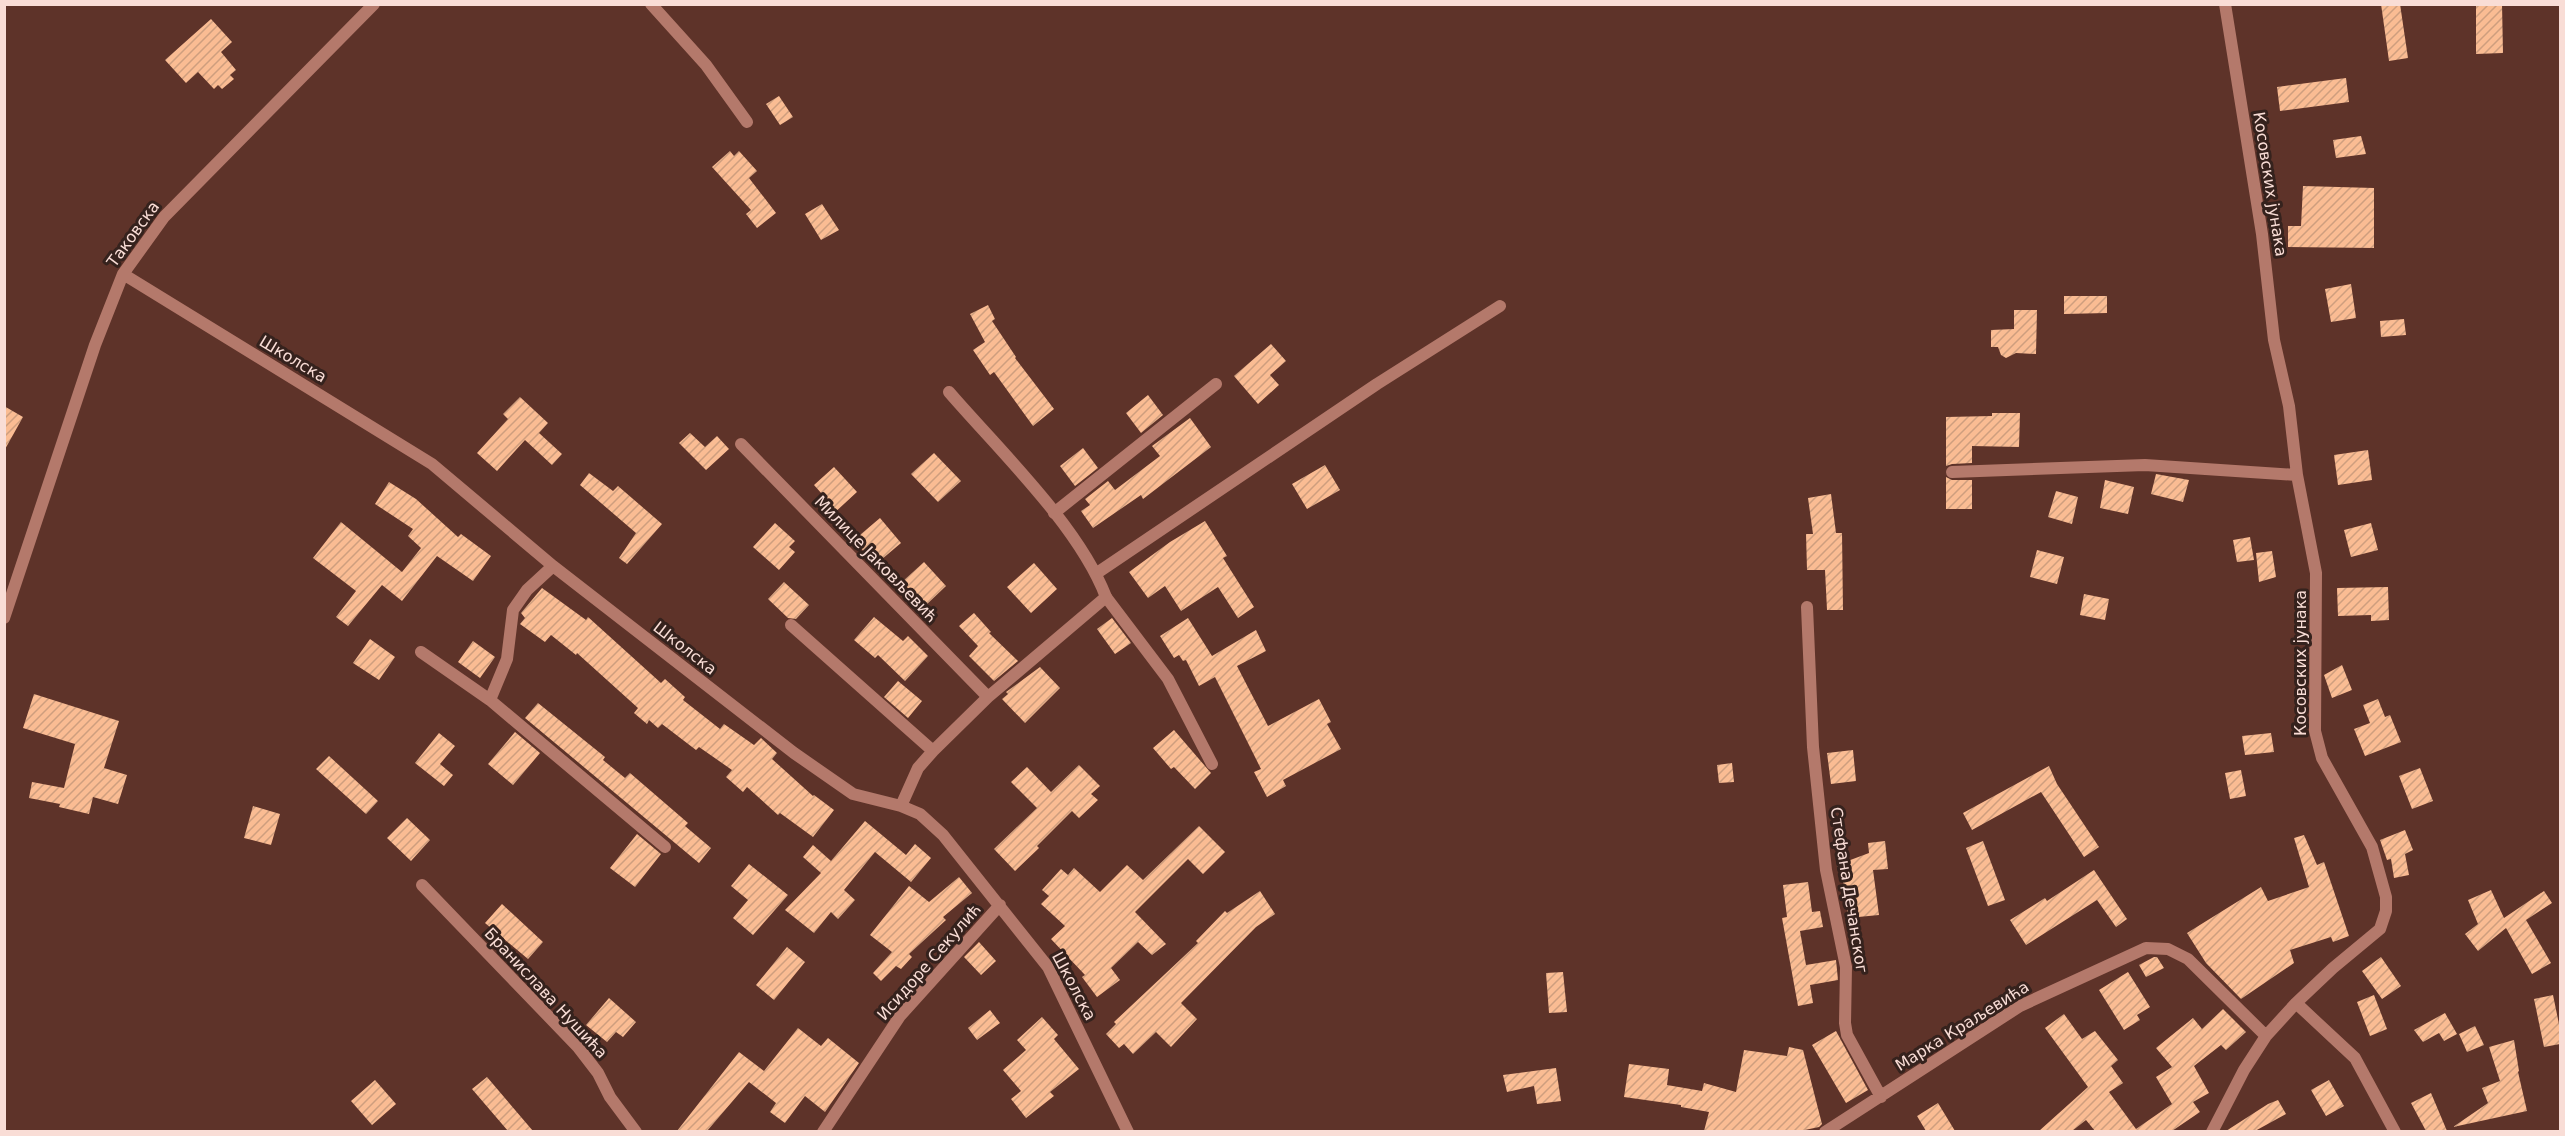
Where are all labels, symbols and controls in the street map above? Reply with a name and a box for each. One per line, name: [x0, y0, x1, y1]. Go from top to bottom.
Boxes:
street label: Косовских јунака: [2249, 110, 2291, 258]
street label: Таковска: [102, 197, 163, 271]
street label: Школска: [256, 332, 330, 386]
street label: Милице Јаковљевић: [811, 492, 941, 626]
street label: Косовских јунака: [2291, 590, 2310, 736]
street label: Школска: [650, 617, 720, 679]
street label: Стефана Дечанског: [1826, 806, 1872, 974]
street label: Исидоре Секулић: [873, 900, 985, 1024]
street label: Бранислава Нушића: [480, 924, 612, 1062]
street label: Школска: [1048, 948, 1100, 1024]
street label: Марка Краљевића: [1892, 977, 2032, 1075]

